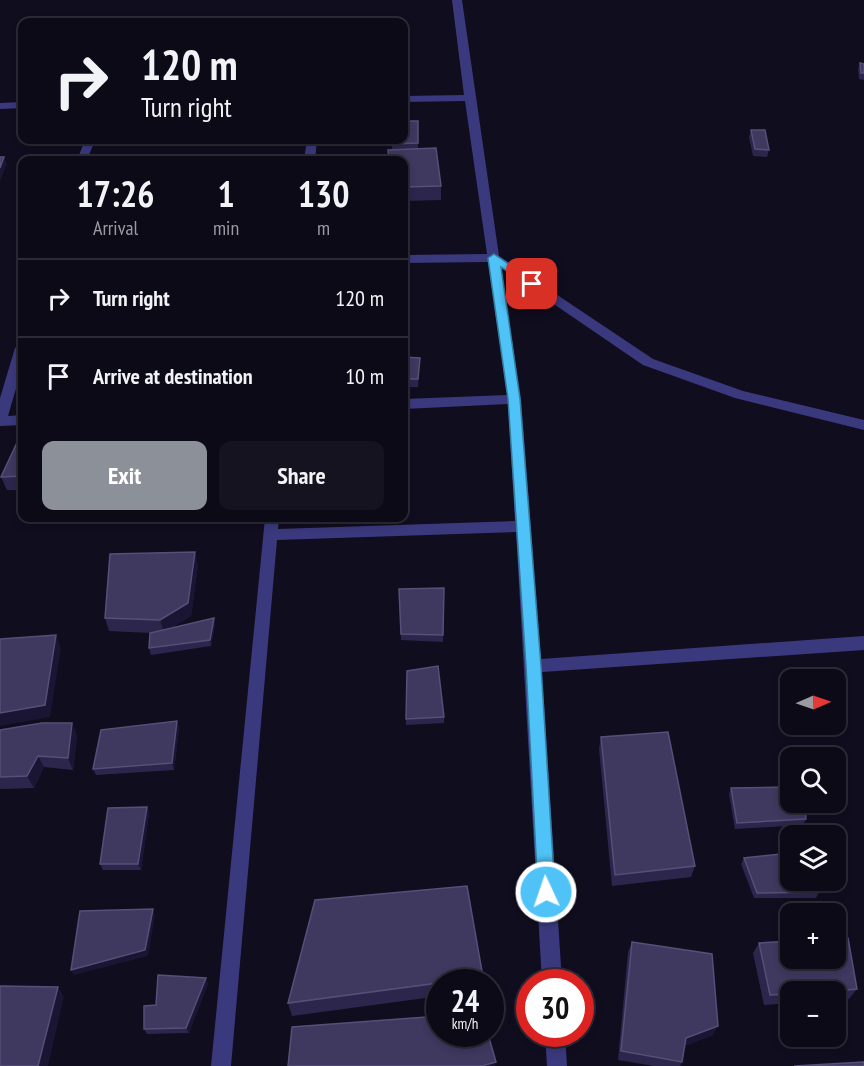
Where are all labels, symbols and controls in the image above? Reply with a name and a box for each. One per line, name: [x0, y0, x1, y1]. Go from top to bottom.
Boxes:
text: 120 m: [141, 37, 238, 92]
icon: right: [42, 42, 120, 120]
text: Turn right: [141, 90, 232, 124]
text: 17:26: [77, 170, 154, 217]
text: 1: [217, 170, 235, 217]
text: 130: [298, 170, 349, 217]
text: Arrival: [93, 215, 138, 241]
text: min: [213, 215, 239, 241]
text: m: [317, 215, 330, 241]
pin: [506, 258, 557, 309]
icon: arrive: [515, 267, 548, 300]
icon: right: [42, 282, 75, 315]
text: Turn right: [93, 284, 170, 312]
text: 120 m: [335, 284, 384, 312]
icon: arrive: [42, 360, 75, 393]
text: Arrive at destination: [93, 362, 253, 390]
text: 10 m: [345, 362, 384, 390]
button: Exit: [42, 441, 207, 510]
button: Share: [219, 441, 384, 510]
north arrow: [780, 669, 846, 735]
map controls: [780, 669, 846, 1047]
button: search: [780, 747, 846, 813]
button: layers: [780, 825, 846, 891]
position arrow: [514, 860, 578, 924]
button: +: [780, 903, 846, 969]
speed limit sign: 30: [516, 969, 594, 1047]
text: 24: [451, 981, 479, 1020]
button: −: [780, 981, 846, 1047]
text: km/h: [452, 1014, 478, 1033]

